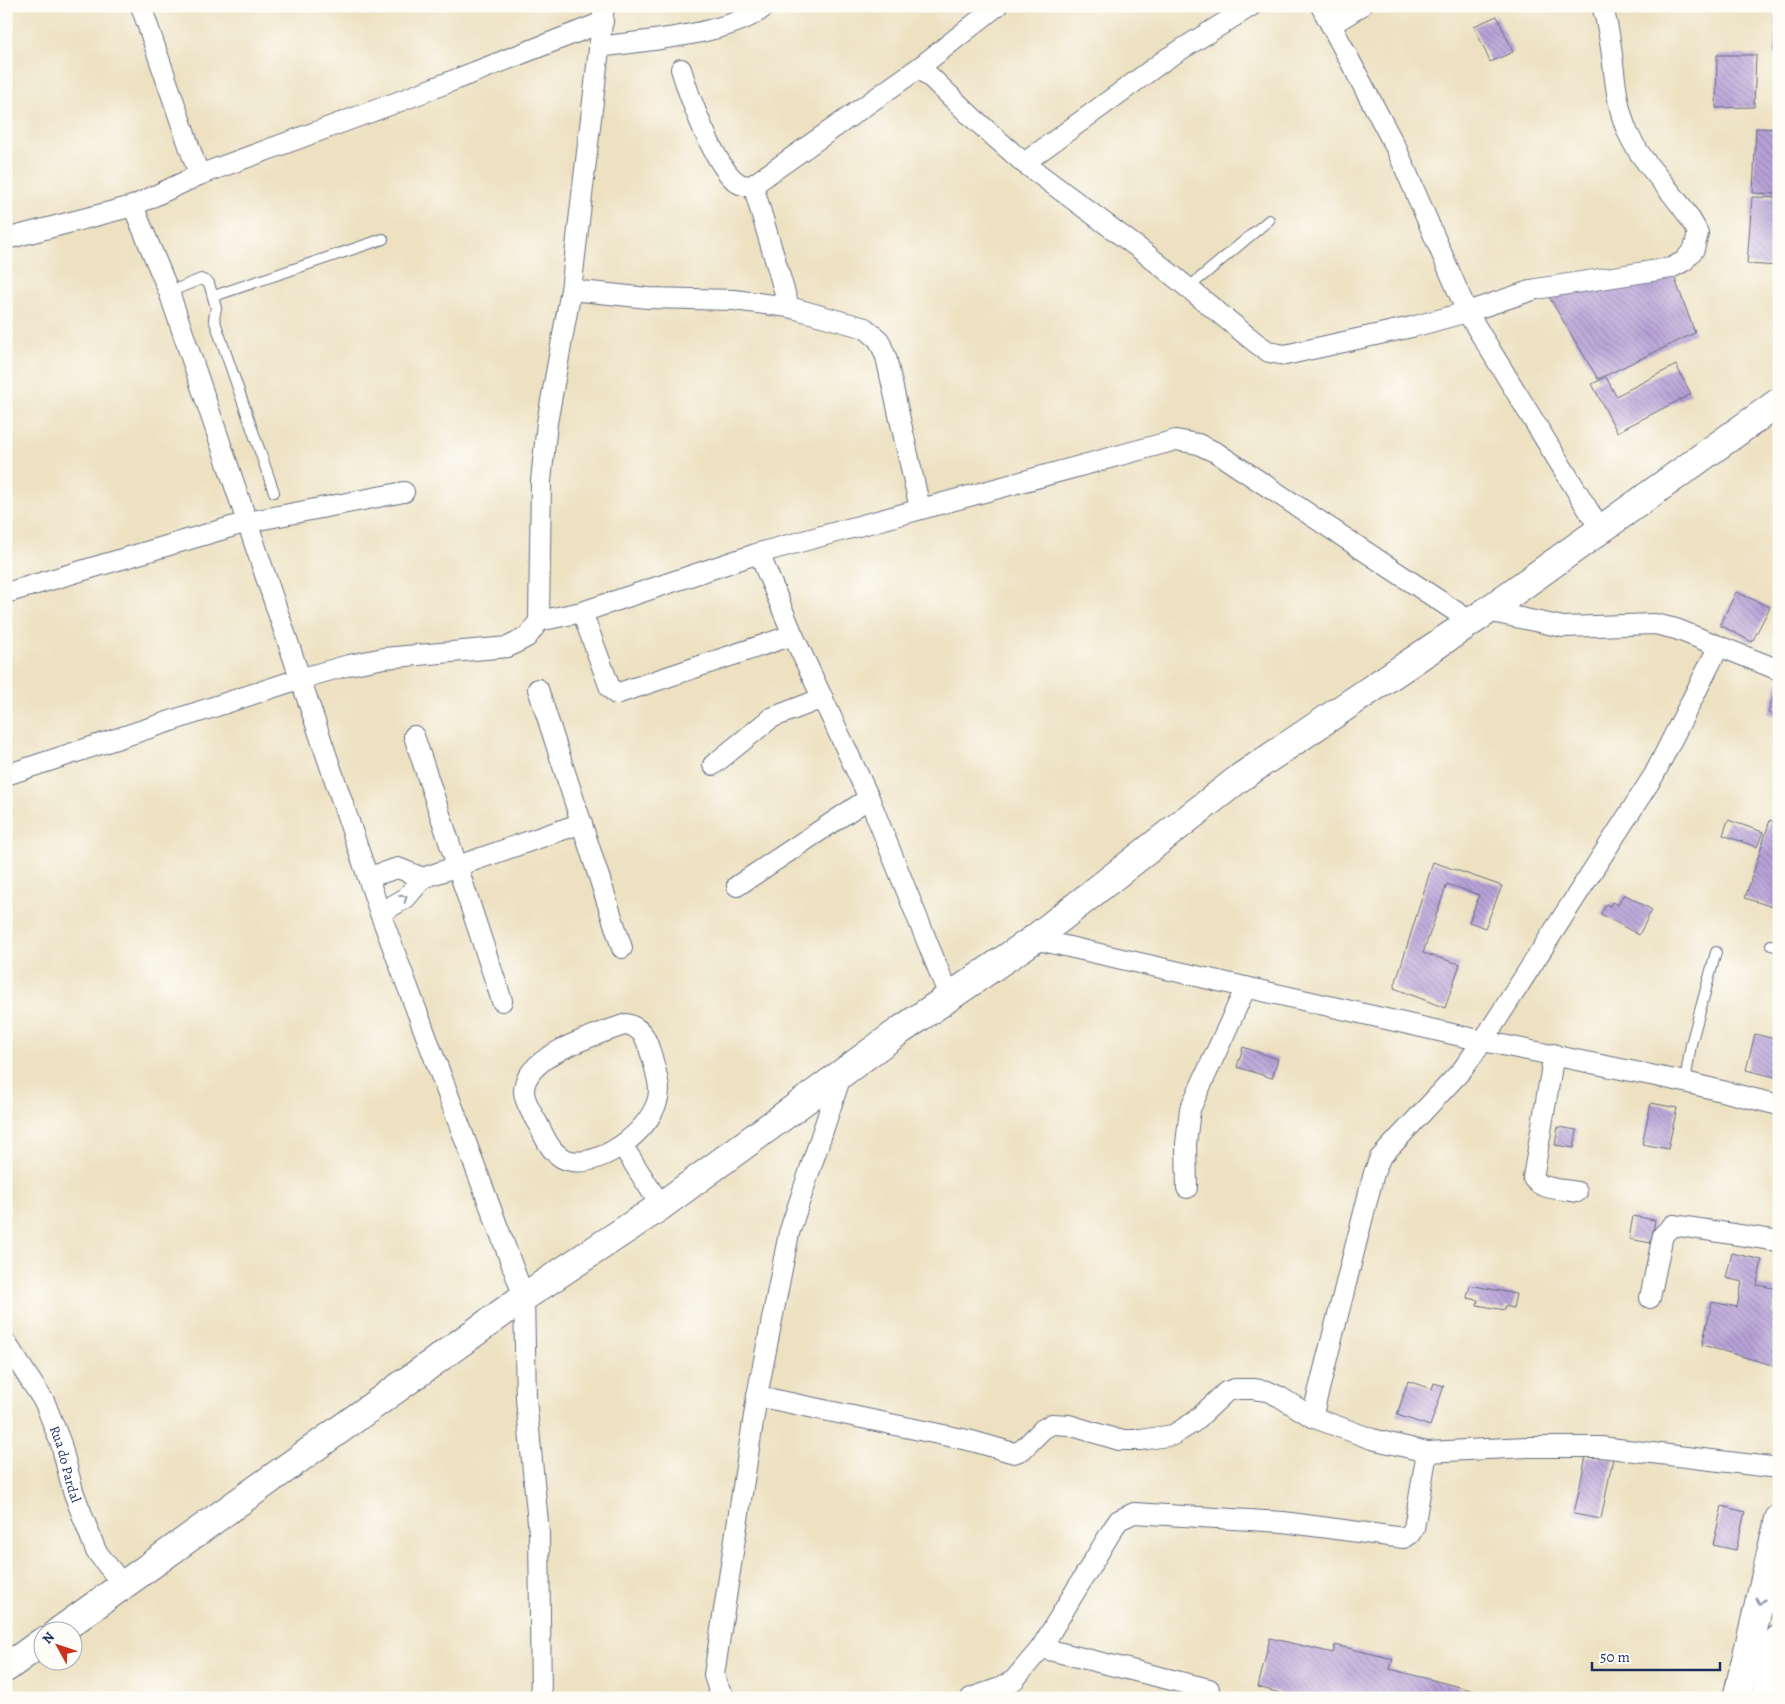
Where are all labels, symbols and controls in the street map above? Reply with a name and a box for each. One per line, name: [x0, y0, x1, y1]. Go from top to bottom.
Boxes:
one-way arrow: [398, 895, 408, 904]
street label: Rua do Pardal: [45, 1423, 86, 1506]
one-way arrow: [1755, 1596, 1766, 1605]
north arrow: [32, 1622, 82, 1672]
text: N: [38, 1628, 59, 1648]
scale bar: [1592, 1639, 1720, 1671]
text: 50 m: [1600, 1647, 1630, 1667]

